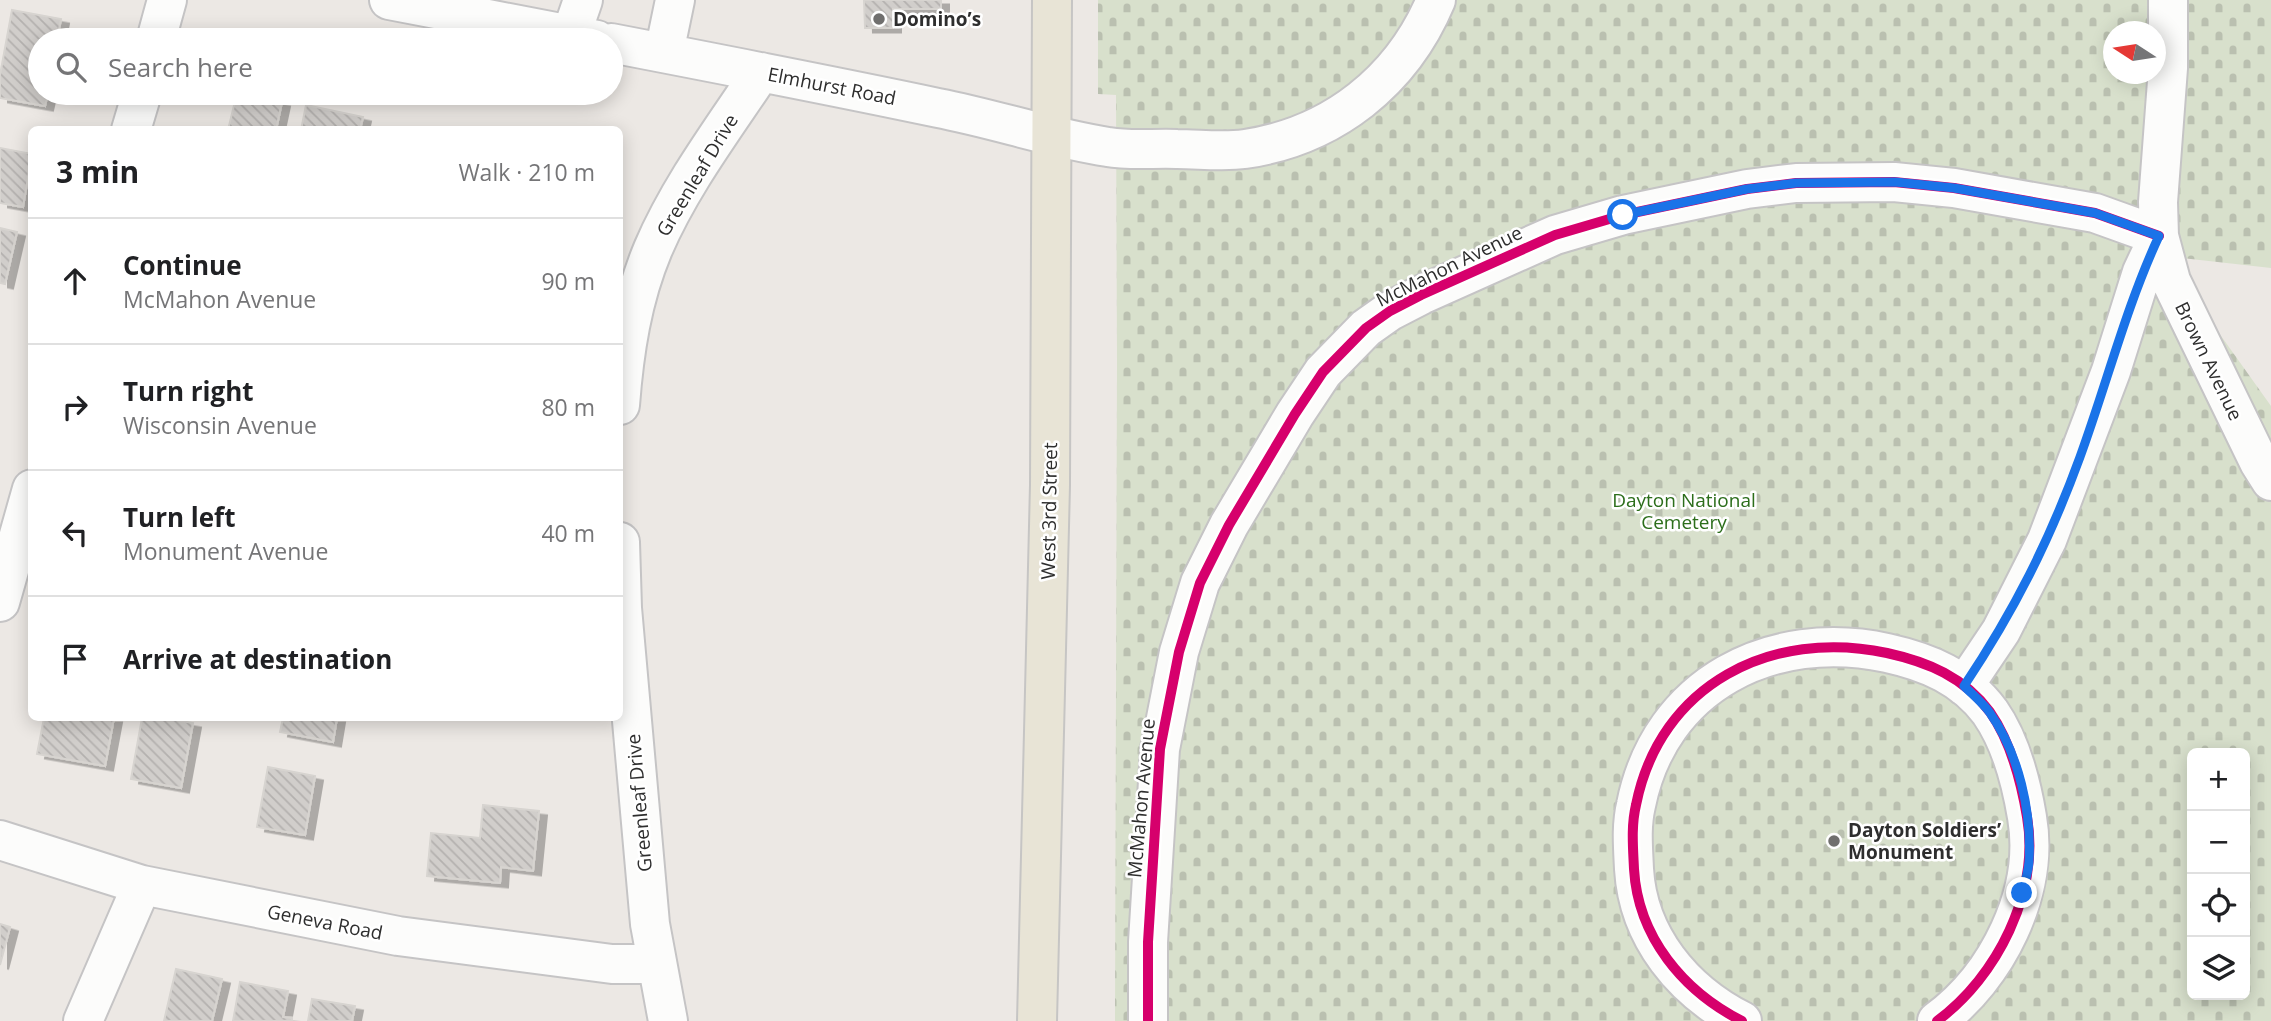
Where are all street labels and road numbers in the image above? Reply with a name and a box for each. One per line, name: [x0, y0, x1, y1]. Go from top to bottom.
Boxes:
street label: Elmhurst Road: [766, 61, 898, 111]
street label: Greenleaf Drive: [650, 109, 744, 241]
street label: McMahon Avenue: [1372, 219, 1526, 313]
street label: Brown Avenue: [2169, 297, 2249, 425]
street label: West 3rd Street: [1035, 442, 1063, 580]
street label: McMahon Avenue: [1121, 717, 1161, 879]
street label: Greenleaf Drive: [620, 733, 658, 873]
street label: Geneva Road: [265, 898, 385, 946]

